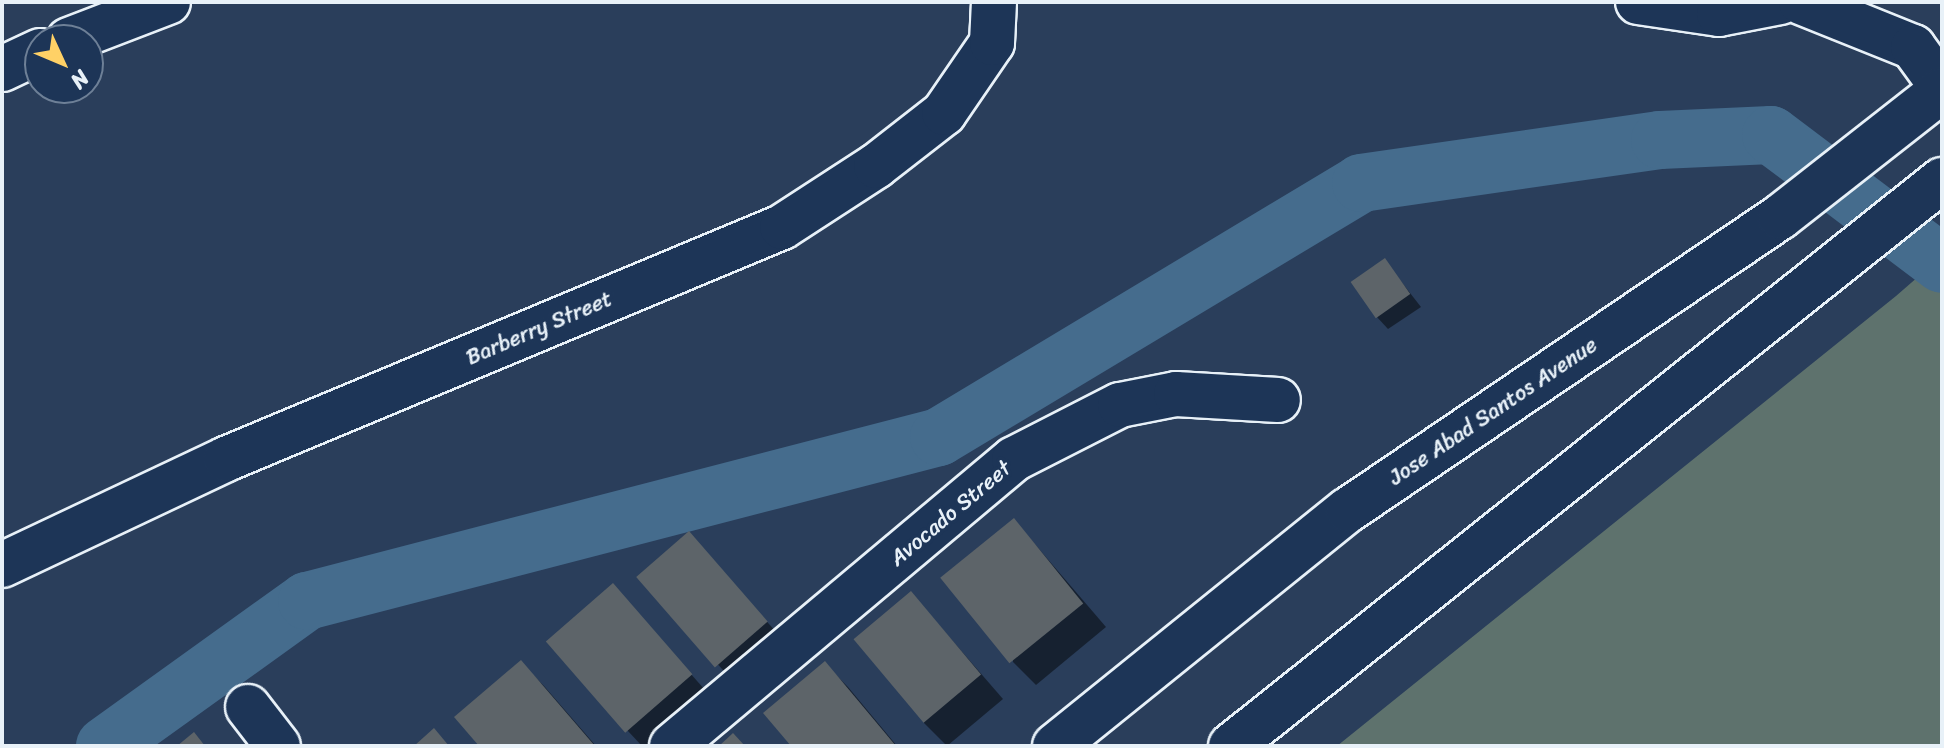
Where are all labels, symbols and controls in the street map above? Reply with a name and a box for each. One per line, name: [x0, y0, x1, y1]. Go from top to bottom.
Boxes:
north arrow: [24, 24, 104, 104]
text: N: [61, 61, 100, 99]
street label: Barberry Street: [462, 285, 616, 371]
street label: Jose Abad Santos Avenue: [1384, 331, 1602, 491]
street label: Avocado Street: [884, 455, 1016, 571]

